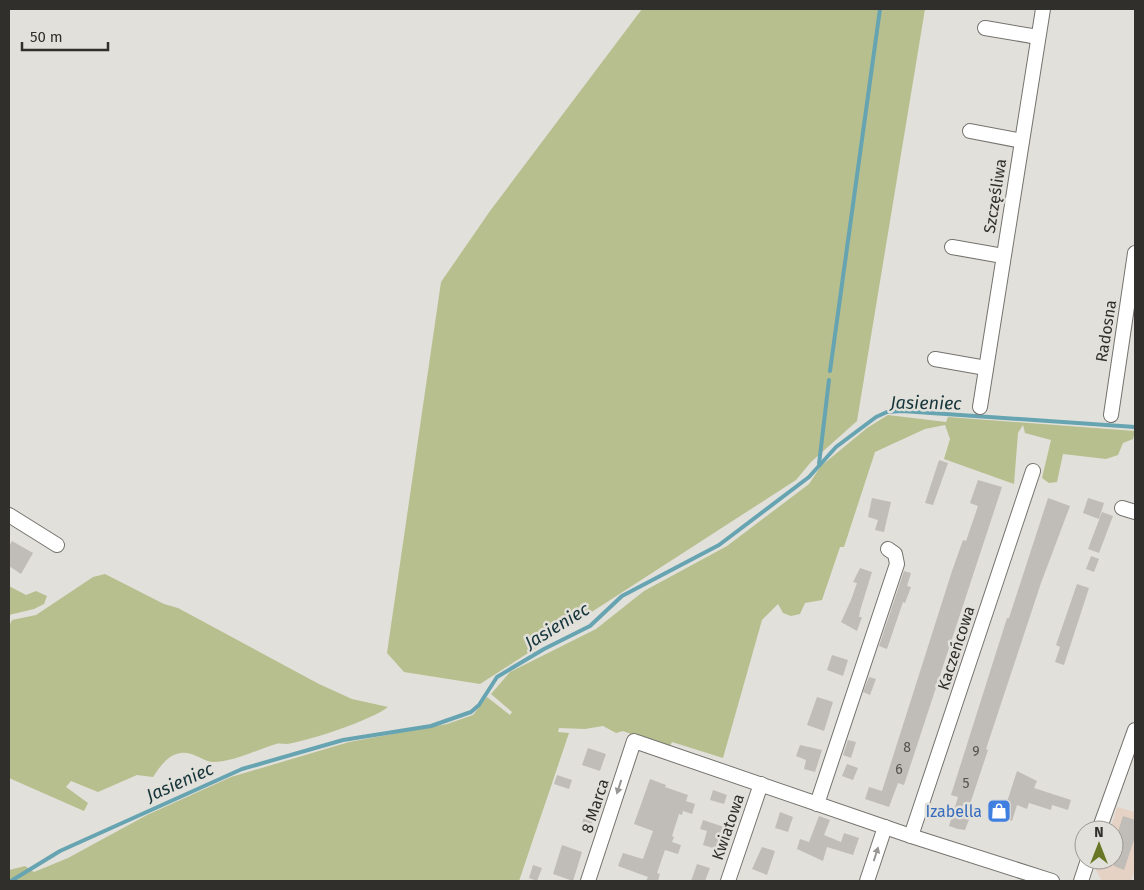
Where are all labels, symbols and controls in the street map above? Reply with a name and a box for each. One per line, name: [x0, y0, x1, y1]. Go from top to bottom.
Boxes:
scale bar: [22, 20, 109, 52]
text: 50 m: [30, 28, 63, 46]
street label: Szczęśliwa: [980, 157, 1010, 235]
street label: Radosna: [1092, 299, 1120, 363]
water label: Jasieniec: [889, 391, 962, 415]
water label: Jasieniec: [520, 598, 594, 654]
street label: Kaczeńcowa: [933, 604, 979, 692]
house number: 8: [903, 739, 911, 756]
house number: 9: [972, 743, 980, 760]
water label: Jasieniec: [142, 757, 218, 807]
house number: 6: [895, 761, 903, 778]
house number: 5: [962, 775, 970, 792]
street label: 8 Marca: [577, 776, 613, 836]
one-way arrow: [615, 780, 622, 795]
street label: Kwiatowa: [708, 791, 748, 863]
shop icon: Izabella: [986, 798, 1012, 824]
place label: Izabella: [926, 802, 982, 821]
north arrow: [1074, 820, 1124, 870]
text: N: [1094, 824, 1104, 841]
one-way arrow: [872, 846, 880, 861]

